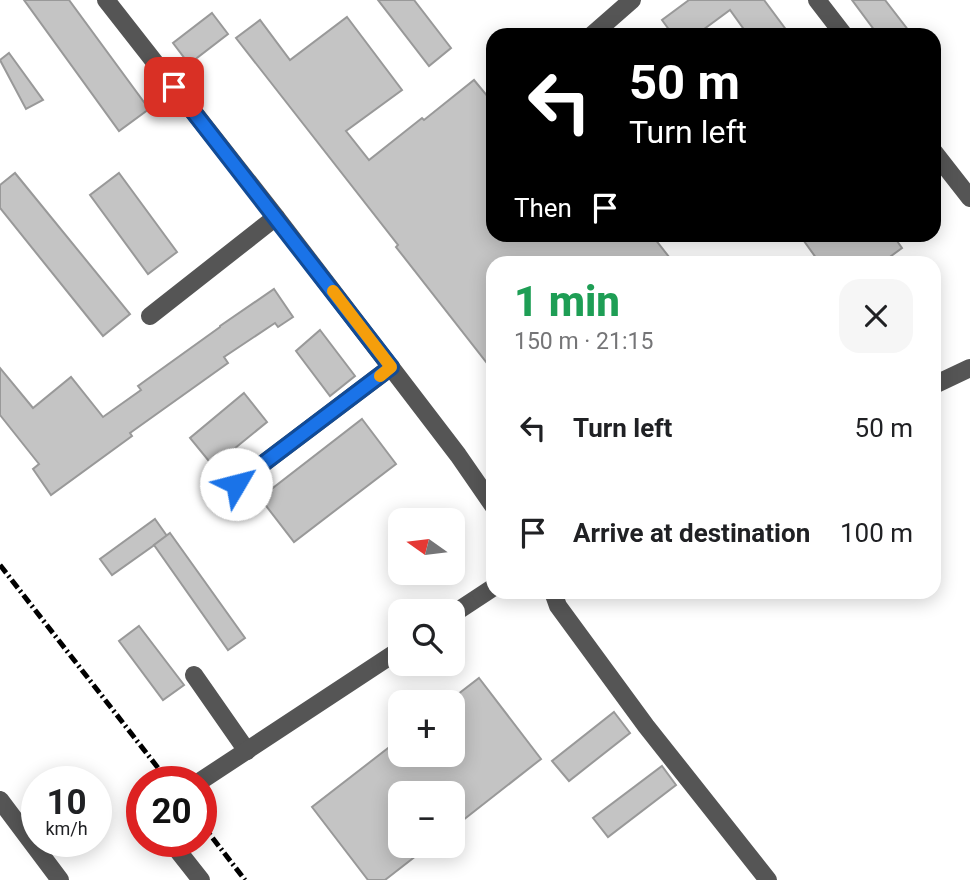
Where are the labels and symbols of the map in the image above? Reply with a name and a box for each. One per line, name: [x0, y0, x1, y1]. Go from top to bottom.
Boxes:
pin: [144, 57, 204, 117]
position arrow: [199, 447, 273, 521]
north arrow: [388, 508, 466, 584]
speed limit sign: 20: [126, 766, 217, 857]

